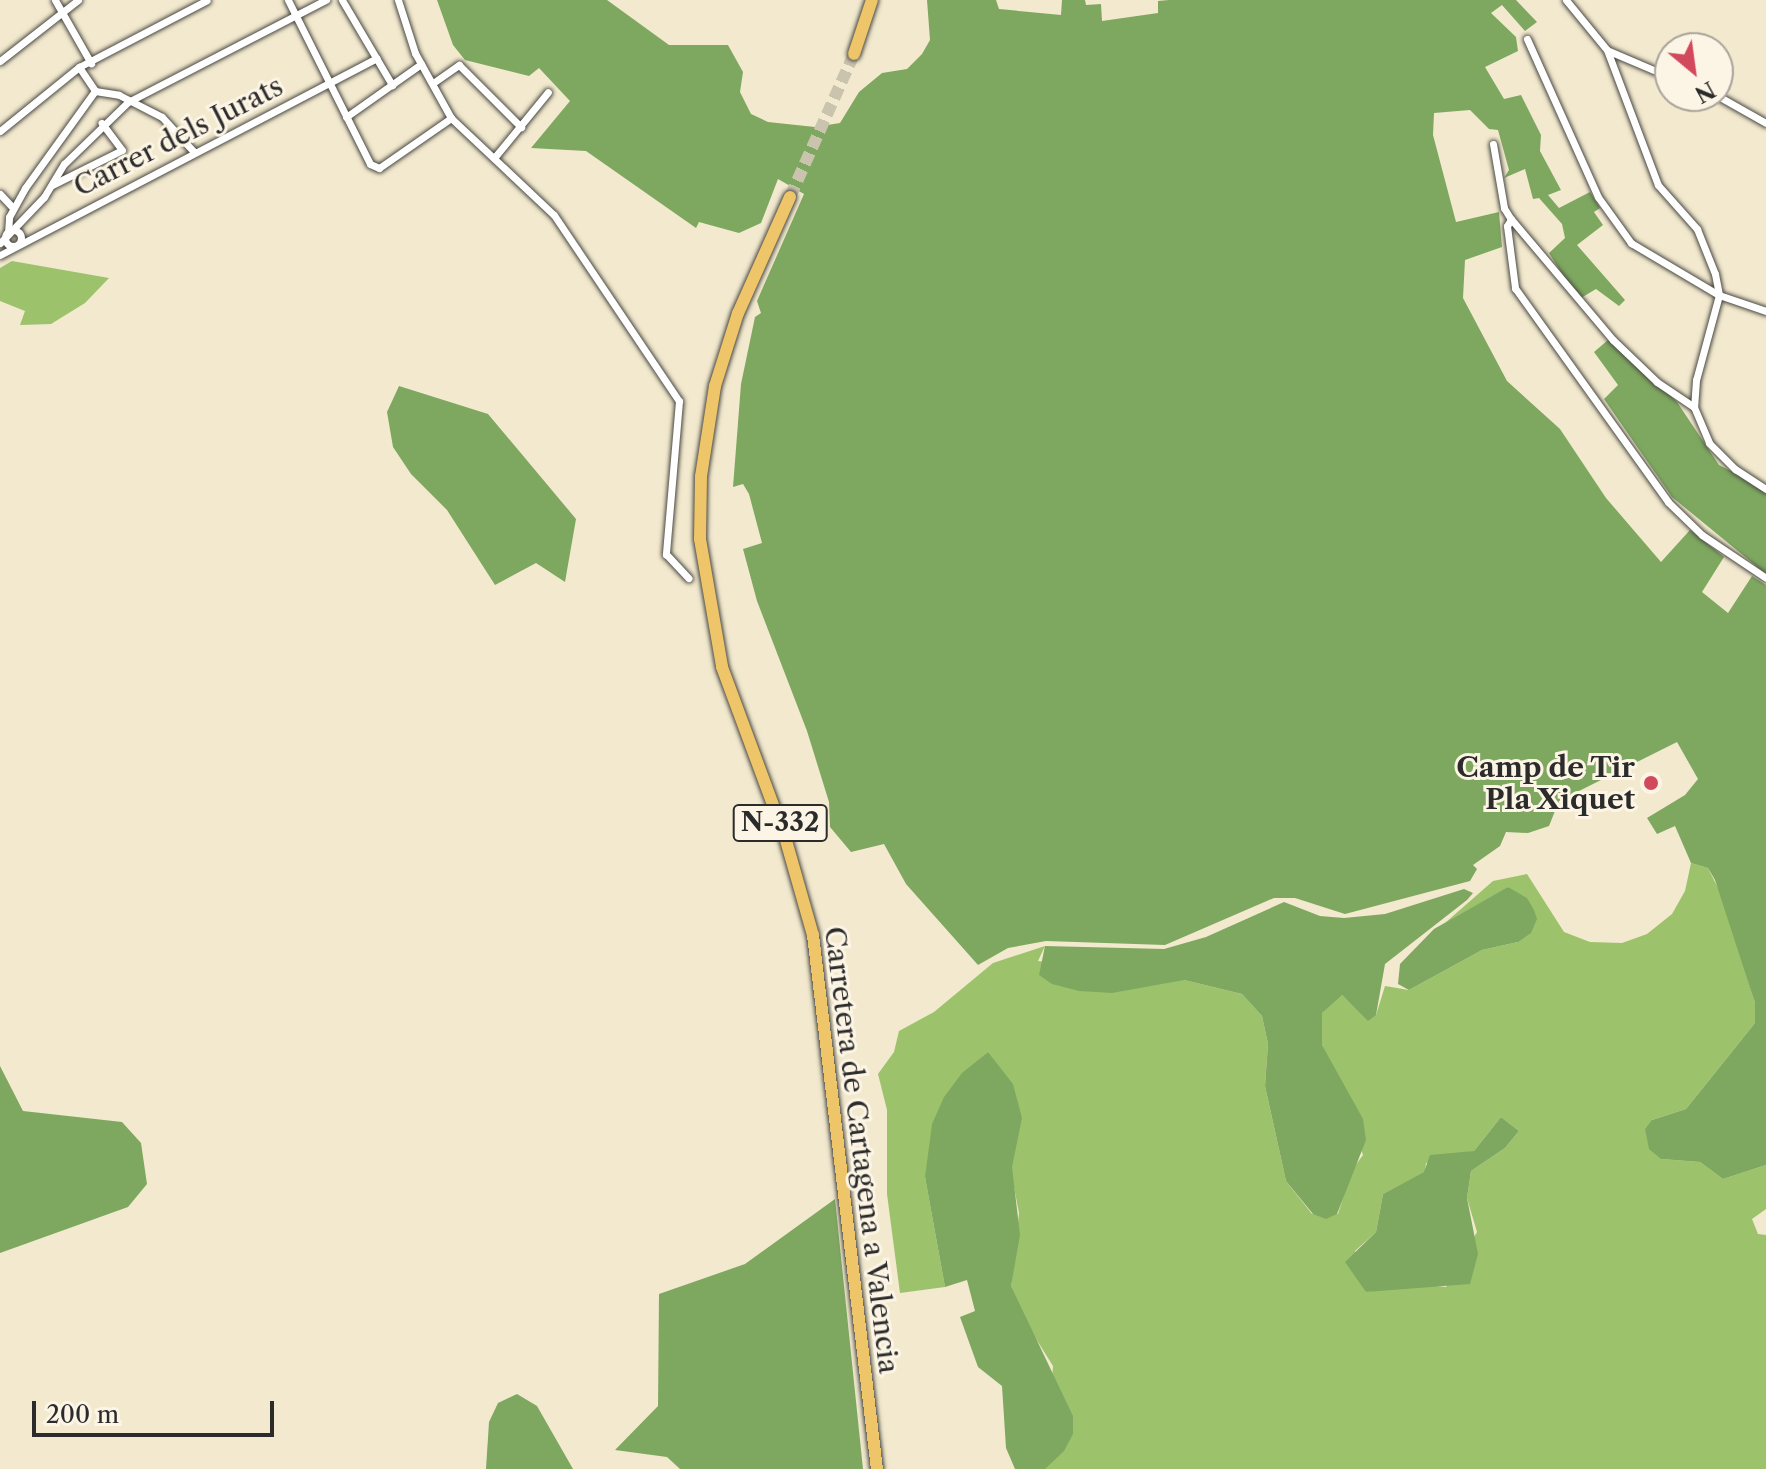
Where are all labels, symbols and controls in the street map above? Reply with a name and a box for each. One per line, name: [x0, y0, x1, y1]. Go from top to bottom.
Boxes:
north arrow: [1654, 32, 1734, 112]
street label: Carrer dels Jurats: [68, 69, 288, 203]
text: N: [1690, 75, 1720, 108]
place label: Camp de Tir Pla Xiquet: [1455, 750, 1635, 816]
marker: Camp de Tir Pla Xiquet: [1642, 774, 1660, 792]
road number: N-332: [732, 801, 828, 845]
street label: Carretera de Cartagena a Valencia: [818, 924, 906, 1376]
scale bar: [36, 1385, 278, 1435]
text: 200 m: [46, 1400, 119, 1429]

